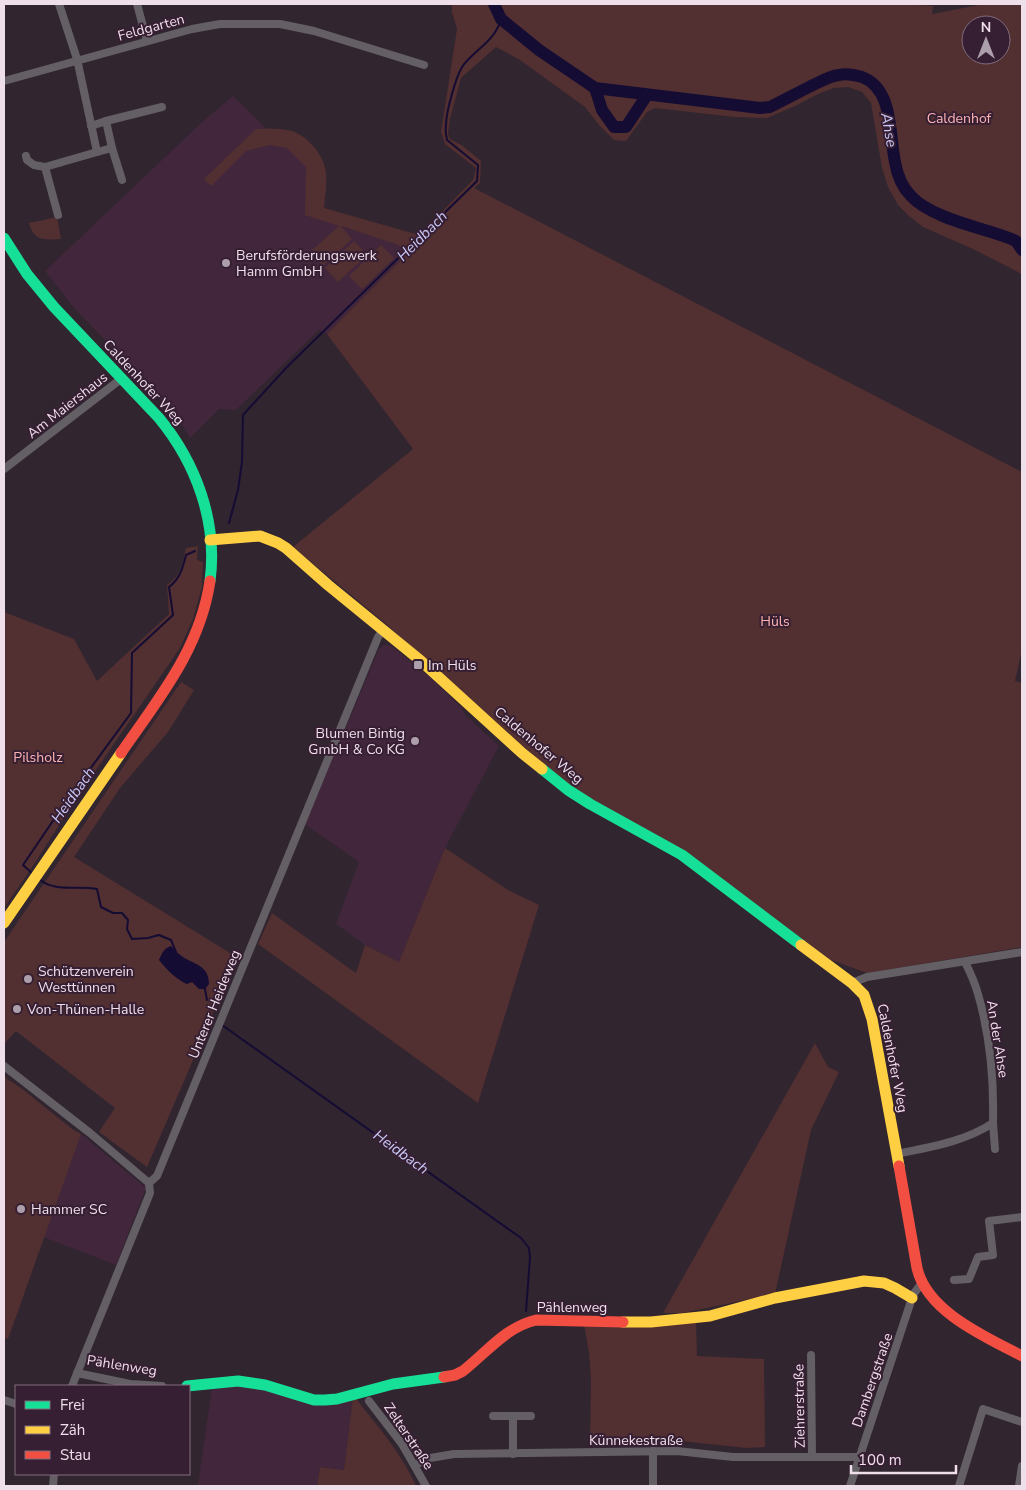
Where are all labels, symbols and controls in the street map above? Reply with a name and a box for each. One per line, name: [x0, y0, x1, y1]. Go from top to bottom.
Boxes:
street label: Feldgarten: [116, 9, 187, 46]
north arrow: [961, 15, 1011, 65]
text: N: [981, 18, 991, 37]
park label: Caldenhof: [927, 109, 992, 128]
water label: Ahse: [876, 110, 902, 149]
water label: Heidbach: [392, 206, 452, 266]
place label: Berufsförderungswerk Hamm GmbH: [236, 246, 378, 281]
marker: Berufsförderungswerk Hamm GmbH: [220, 257, 232, 269]
street label: Caldenhofer Weg: [99, 335, 188, 429]
street label: Am Maiershaus: [23, 368, 112, 443]
park label: Hüls: [760, 612, 790, 631]
place label: Im Hüls: [428, 656, 477, 675]
marker: Im Hüls: [412, 659, 424, 671]
street label: Caldenhofer Weg: [490, 703, 587, 788]
place label: Blumen Bintig GmbH & Co KG: [308, 724, 405, 759]
marker: Blumen Bintig GmbH & Co KG: [409, 735, 421, 747]
park label: Pilsholz: [13, 748, 63, 767]
water label: Heidbach: [47, 763, 99, 827]
street label: Unterer Heideweg: [184, 947, 245, 1061]
place label: Schützenverein Westtünnen: [38, 962, 134, 997]
marker: Schützenverein Westtünnen: [22, 973, 34, 985]
street label: An der Ahse: [982, 999, 1013, 1079]
place label: Von-Thünen-Halle: [26, 1000, 144, 1019]
street label: Caldenhofer Weg: [873, 1002, 912, 1114]
marker: Von-Thünen-Halle: [11, 1003, 23, 1015]
water label: Heidbach: [369, 1125, 433, 1179]
place label: Hammer SC: [31, 1200, 107, 1219]
marker: Hammer SC: [15, 1203, 27, 1215]
street label: Pählenweg: [537, 1298, 607, 1317]
street label: Dambergstraße: [847, 1330, 897, 1430]
street label: Pählenweg: [86, 1351, 158, 1380]
street label: Ziehrerstraße: [789, 1364, 810, 1448]
legend: [15, 1385, 190, 1475]
text: Frei: [60, 1395, 85, 1415]
street label: Zelterstraße: [379, 1399, 438, 1473]
text: Zäh: [60, 1420, 85, 1440]
street label: Künnekestraße: [589, 1431, 683, 1450]
scale bar: [851, 1442, 956, 1474]
text: Stau: [60, 1445, 91, 1465]
text: 100 m: [858, 1450, 902, 1470]

